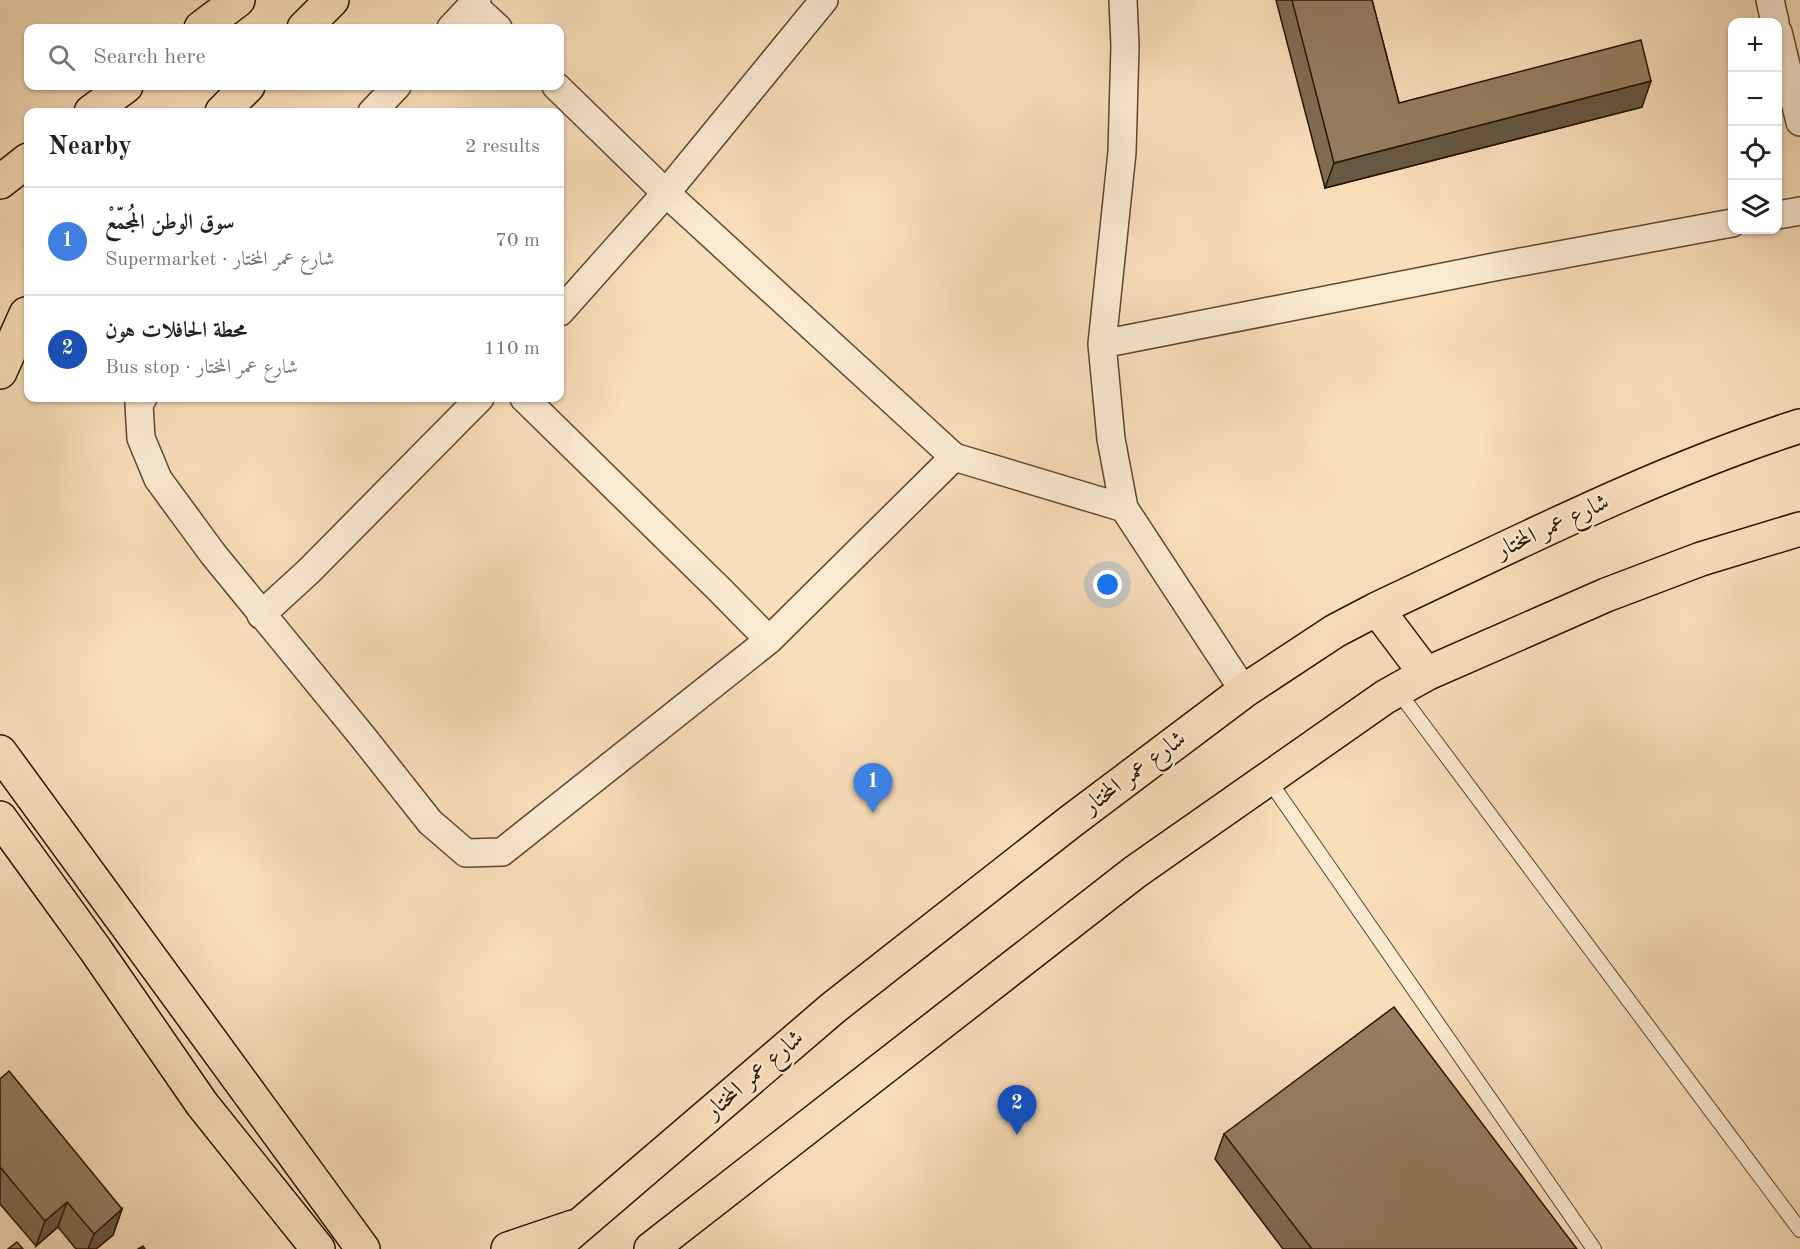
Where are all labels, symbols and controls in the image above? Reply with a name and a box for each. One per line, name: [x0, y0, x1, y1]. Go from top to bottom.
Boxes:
map controls: [1728, 18, 1782, 234]
button: +: [1728, 18, 1782, 72]
search box: [24, 24, 564, 90]
icon: search: [45, 41, 78, 74]
text: Search here: [93, 46, 206, 68]
button: −: [1728, 72, 1782, 126]
button: locate: [1728, 126, 1782, 180]
text: Nearby: [48, 134, 132, 160]
text: 2 results: [465, 137, 540, 157]
button: layers: [1728, 180, 1782, 234]
text: سوق الوطن المُجمّعْ: [105, 212, 234, 234]
text: 1: [62, 231, 73, 251]
text: 70 m: [495, 231, 540, 251]
text: Supermarket · شارع عمر المختار: [105, 250, 335, 270]
text: محطة الحافلات هون: [105, 320, 247, 342]
text: 2: [62, 339, 73, 359]
text: 110 m: [484, 339, 540, 359]
text: Bus stop · شارع عمر المختار: [105, 358, 298, 378]
street label: شارع عمر المختار: [1491, 490, 1616, 570]
your location: [1093, 570, 1122, 599]
street label: شارع عمر المختار: [1077, 726, 1194, 825]
pin: 1: [854, 764, 892, 813]
street label: شارع عمر المختار: [699, 1025, 813, 1130]
pin: 2: [998, 1086, 1036, 1135]

